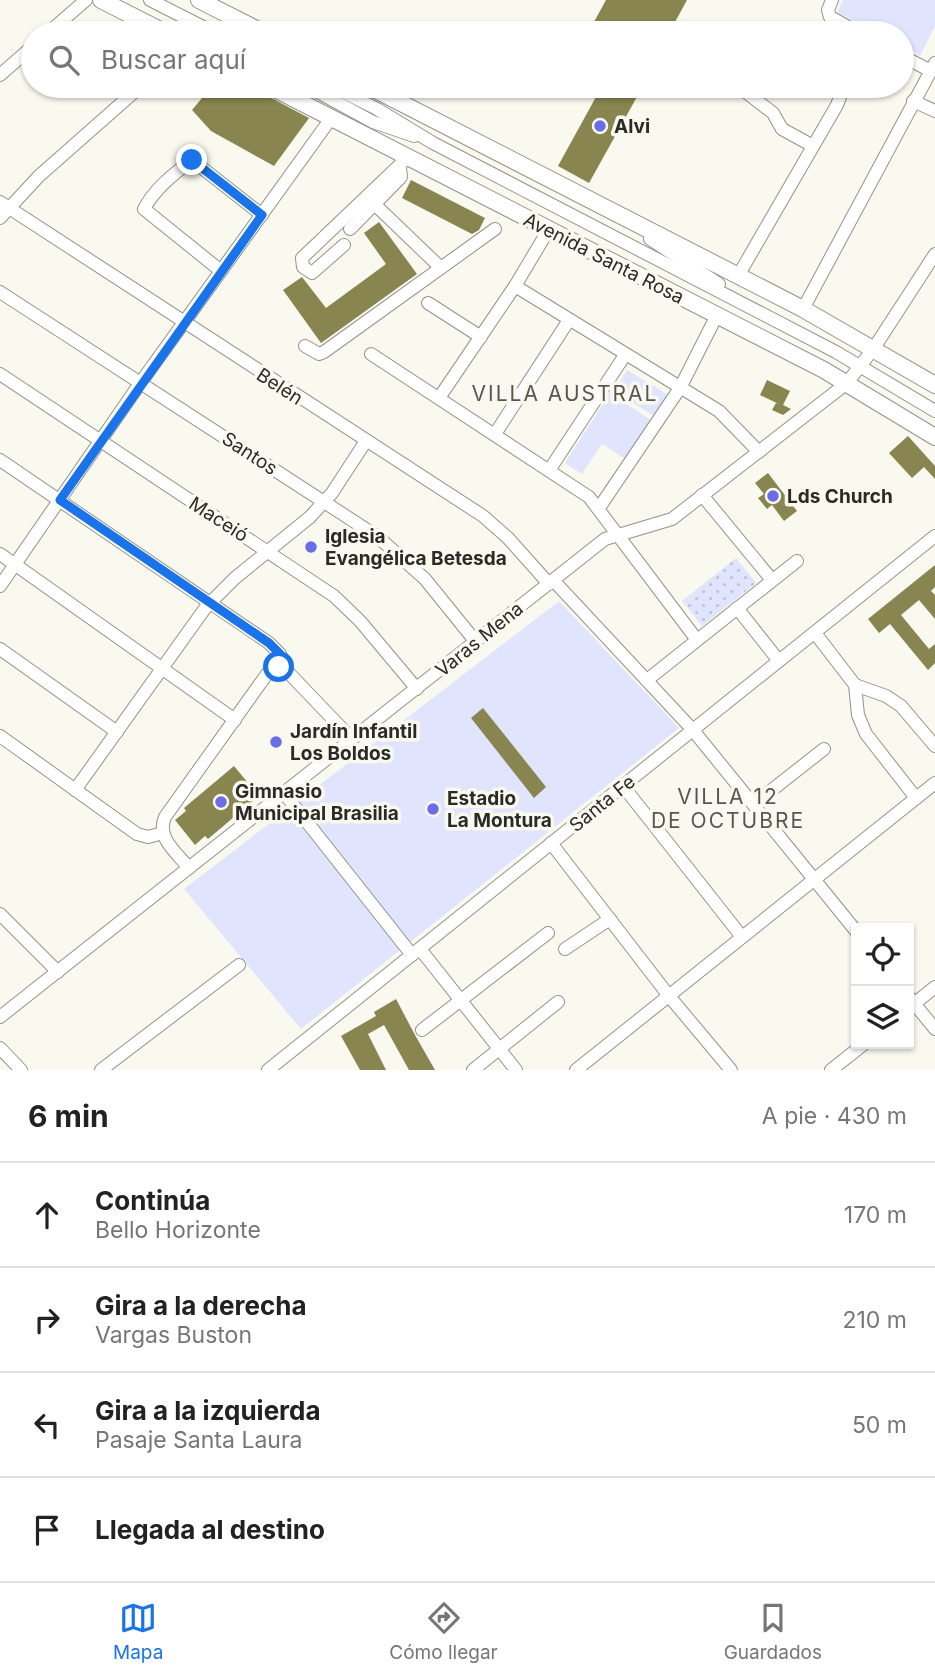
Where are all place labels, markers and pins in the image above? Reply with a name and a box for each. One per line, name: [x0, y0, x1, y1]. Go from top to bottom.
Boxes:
place label: Alvi: [614, 115, 650, 138]
marker: Alvi: [592, 118, 608, 134]
place label: Lds Church: [787, 485, 893, 508]
marker: Lds Church: [765, 488, 781, 504]
place label: Iglesia Evangélica Betesda: [325, 525, 507, 570]
marker: Iglesia Evangélica Betesda: [303, 539, 319, 555]
place label: Jardín Infantil Los Boldos: [290, 720, 417, 765]
marker: Jardín Infantil Los Boldos: [268, 734, 284, 750]
place label: Gimnasio Municipal Brasilia: [235, 780, 399, 825]
place label: Estadio La Montura: [447, 787, 552, 832]
marker: Gimnasio Municipal Brasilia: [213, 794, 229, 810]
marker: Estadio La Montura: [425, 801, 441, 817]

